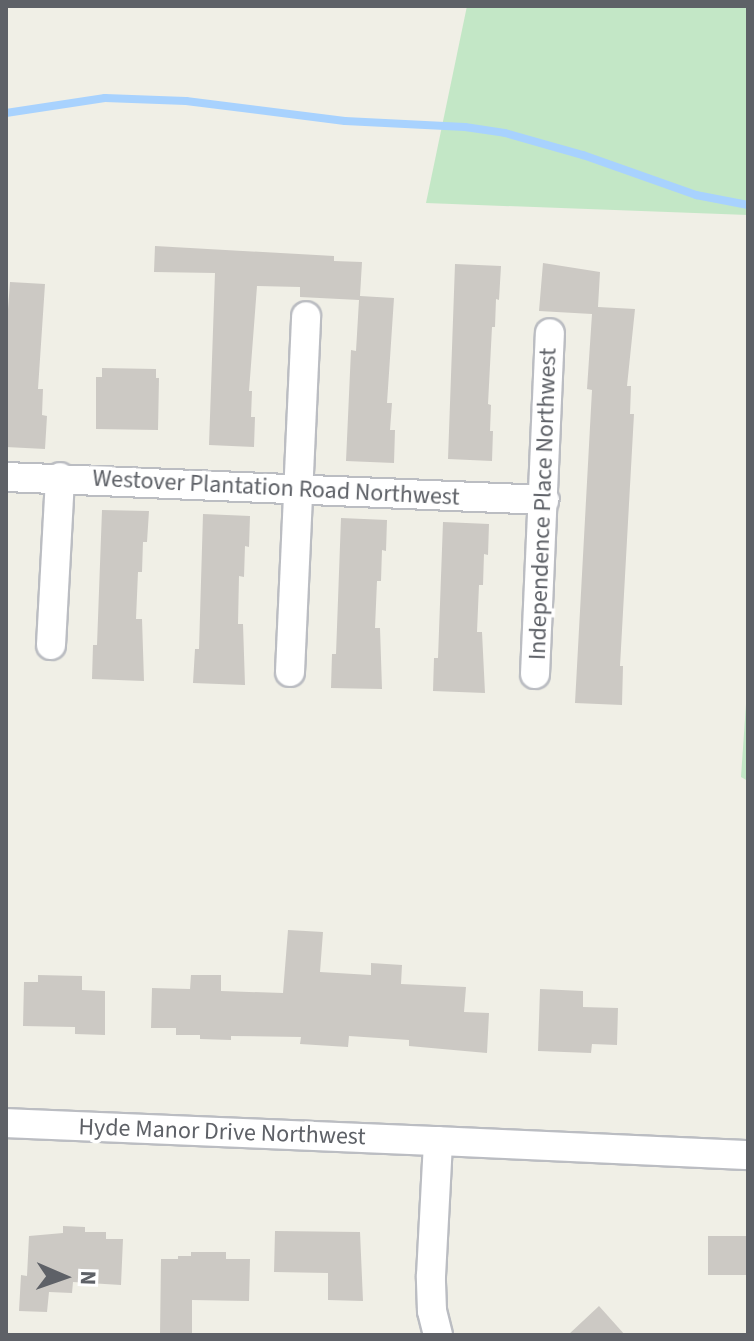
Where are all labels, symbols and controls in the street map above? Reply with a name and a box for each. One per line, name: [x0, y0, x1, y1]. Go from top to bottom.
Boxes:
street label: Independence Place Northwest: [523, 347, 563, 661]
street label: Westover Plantation Road Northwest: [92, 464, 460, 512]
street label: Hyde Manor Drive Northwest: [78, 1113, 366, 1151]
north arrow: [24, 1237, 104, 1317]
text: N: [72, 1270, 104, 1286]

